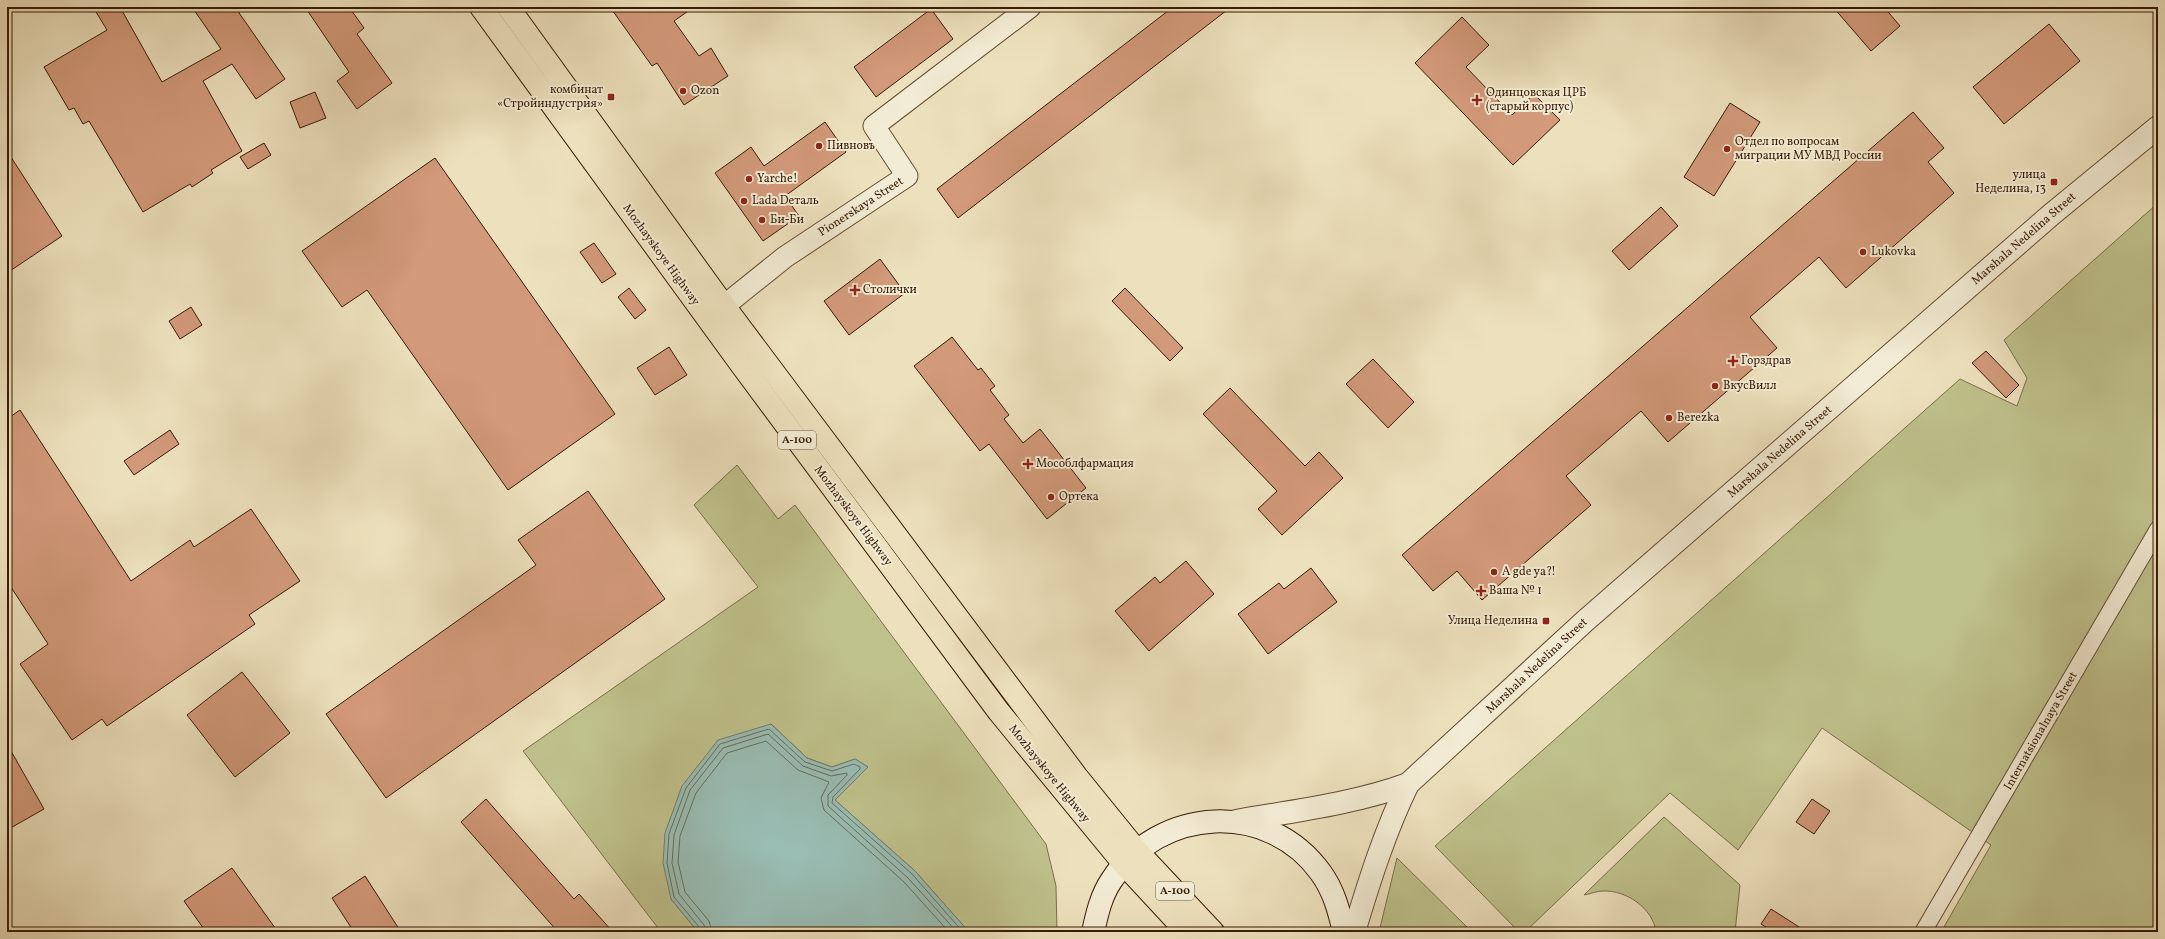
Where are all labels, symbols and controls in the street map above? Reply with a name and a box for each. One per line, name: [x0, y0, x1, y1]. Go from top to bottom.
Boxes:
place label: комбинат «Стройиндустрия»: [497, 82, 603, 112]
place label: Ozon: [691, 83, 719, 99]
place label: Одинцовская ЦРБ (старый корпус): [1486, 85, 1586, 115]
marker: Ozon: [678, 86, 688, 96]
marker: комбинат «Стройиндустрия»: [606, 92, 616, 102]
marker: Одинцовская ЦРБ (старый корпус): [1471, 94, 1483, 106]
place label: Отдел по вопросам миграции МУ МВД России: [1735, 134, 1882, 164]
place label: Пивновъ: [827, 138, 875, 154]
marker: Пивновъ: [814, 141, 824, 151]
marker: Отдел по вопросам миграции МУ МВД России: [1722, 144, 1732, 154]
place label: улица Неделина, 13: [1975, 167, 2046, 197]
place label: Yarche!: [757, 171, 798, 187]
street label: Pionerskaya Street: [815, 173, 907, 241]
marker: Yarche!: [744, 174, 754, 184]
marker: улица Неделина, 13: [2049, 177, 2059, 187]
street label: Marshala Nedelina Street: [1968, 189, 2080, 289]
place label: Lada Dеталь: [752, 193, 819, 209]
marker: Lada Dеталь: [739, 196, 749, 206]
street label: Mozhayskoye Highway: [619, 201, 704, 309]
place label: Би-Би: [770, 212, 804, 228]
marker: Би-Би: [757, 215, 767, 225]
place label: Lukovka: [1871, 244, 1916, 260]
marker: Lukovka: [1858, 247, 1868, 257]
place label: Столички: [863, 282, 917, 298]
marker: Столички: [850, 285, 860, 295]
place label: Горздрав: [1741, 353, 1791, 369]
marker: Горздрав: [1728, 356, 1738, 366]
place label: ВкусВилл: [1723, 378, 1777, 394]
marker: ВкусВилл: [1710, 381, 1720, 391]
street label: Marshala Nedelina Street: [1724, 402, 1836, 502]
place label: Berezka: [1677, 410, 1719, 426]
marker: Berezka: [1664, 413, 1674, 423]
road number: А-100: [778, 431, 816, 449]
place label: Мособлфармация: [1036, 456, 1134, 472]
marker: Мособлфармация: [1023, 459, 1033, 469]
street label: Mozhayskoye Highway: [810, 463, 896, 570]
place label: Ортека: [1059, 489, 1099, 505]
marker: Ортека: [1046, 492, 1056, 502]
place label: A gde ya?!: [1502, 564, 1556, 580]
marker: A gde ya?!: [1489, 567, 1499, 577]
place label: Ваша № 1: [1489, 583, 1542, 599]
marker: Ваша № 1: [1476, 586, 1486, 596]
place label: Улица Неделина: [1448, 613, 1538, 629]
street label: Marshala Nedelina Street: [1483, 615, 1591, 717]
marker: Улица Неделина: [1541, 616, 1551, 626]
street label: Internatsionalnaya Street: [2000, 669, 2082, 793]
street label: Mozhayskoye Highway: [1004, 722, 1094, 827]
road number: А-100: [1156, 882, 1194, 900]

